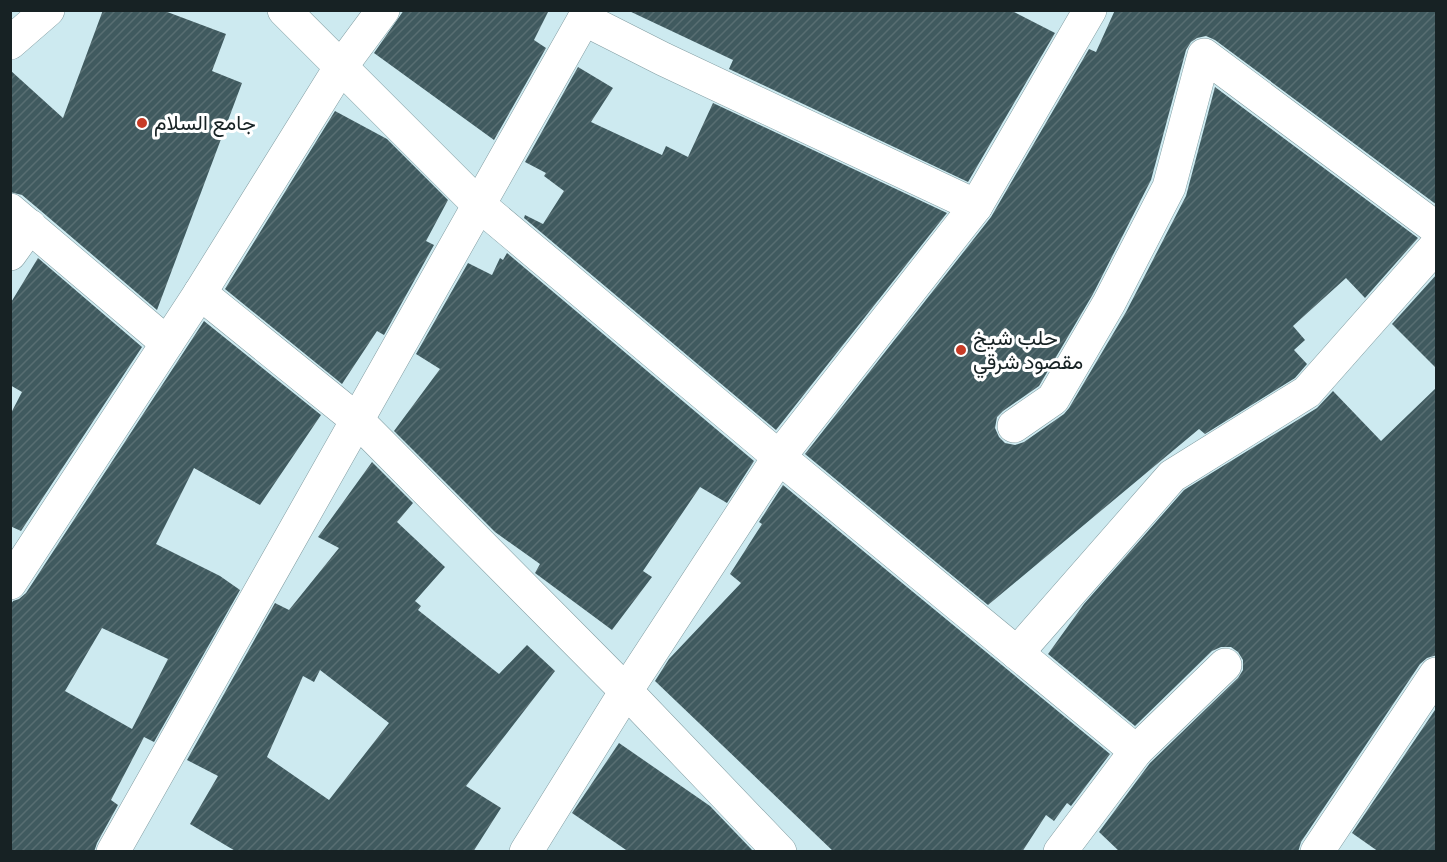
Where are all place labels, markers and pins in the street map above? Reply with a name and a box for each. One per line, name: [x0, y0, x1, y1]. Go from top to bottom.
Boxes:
place label: جامع السلام: [154, 109, 256, 137]
marker: جامع السلام: [135, 116, 149, 130]
place label: حلب شيخ مقصود شرقي: [973, 324, 1083, 379]
marker: حلب شيخ مقصود شرقي: [954, 343, 968, 357]

